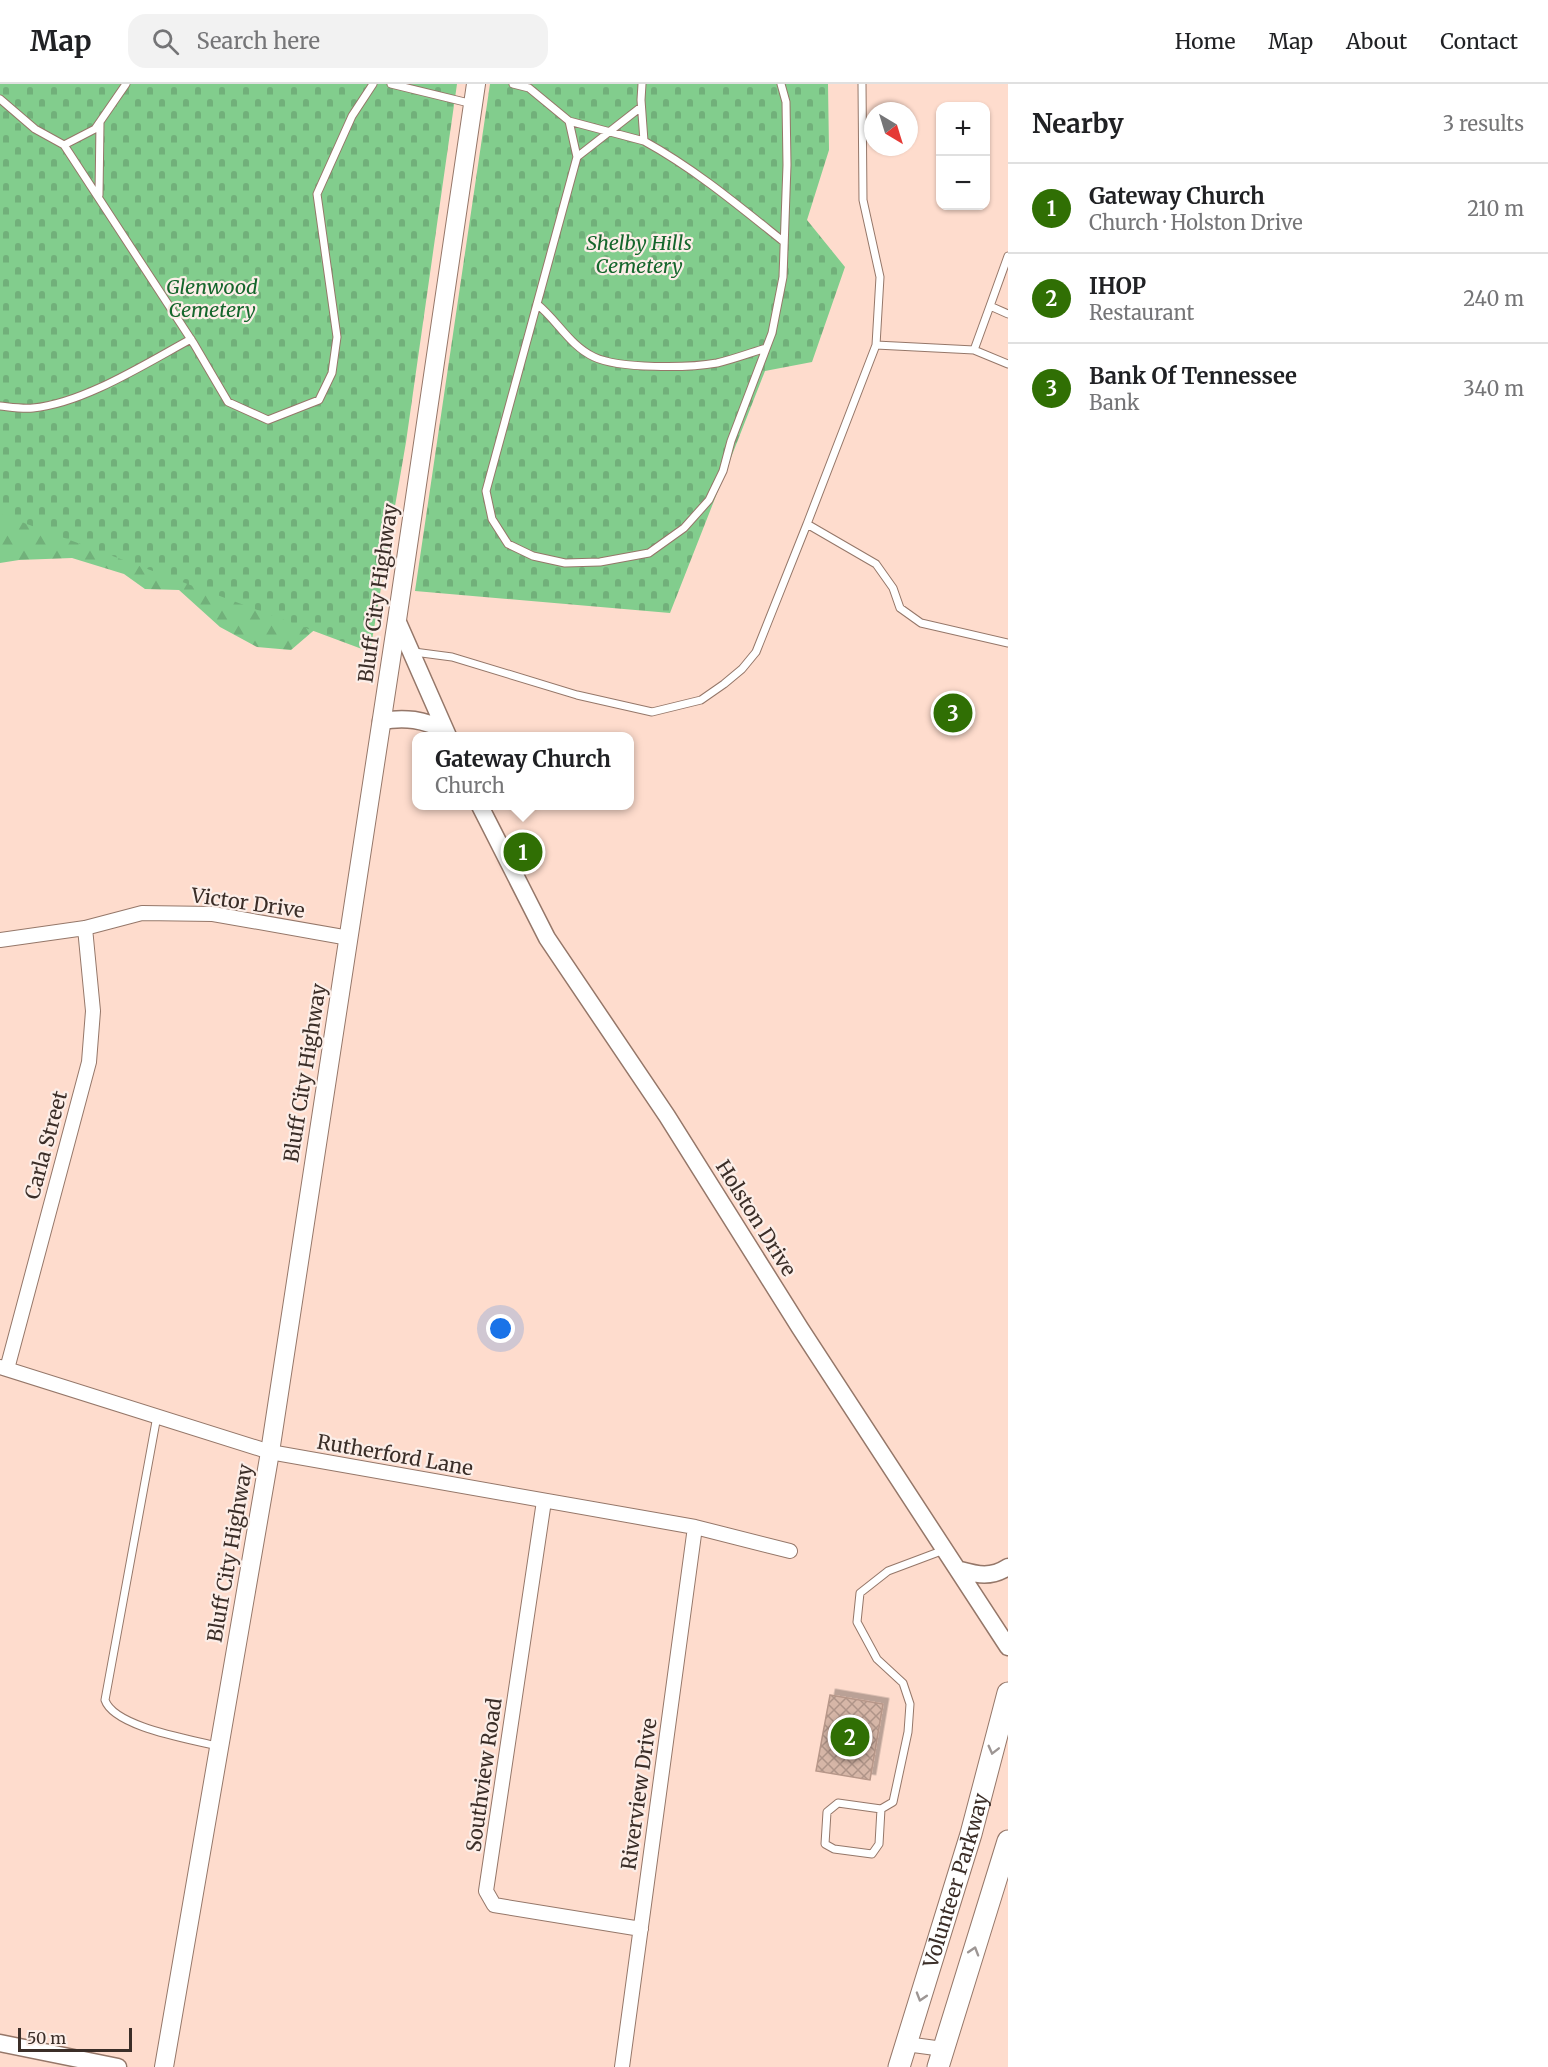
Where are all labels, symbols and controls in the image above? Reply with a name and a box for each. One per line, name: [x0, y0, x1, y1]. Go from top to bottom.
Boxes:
search box: [128, 14, 548, 68]
text: Map: [30, 23, 92, 59]
icon: search: [149, 25, 182, 58]
text: Search here: [197, 27, 320, 55]
text: Home: [1175, 28, 1235, 55]
text: Map: [1268, 28, 1313, 55]
text: About: [1346, 28, 1407, 55]
text: Contact: [1440, 28, 1518, 55]
north arrow: [864, 102, 918, 156]
map controls: [936, 102, 990, 210]
button: +: [936, 102, 990, 156]
text: Nearby: [1032, 107, 1124, 140]
text: 3 results: [1443, 111, 1524, 136]
button: −: [936, 156, 990, 210]
text: Gateway Church: [1089, 182, 1265, 210]
text: 1: [1047, 196, 1056, 221]
text: 210 m: [1467, 196, 1524, 221]
text: Church · Holston Drive: [1089, 210, 1303, 235]
park label: Shelby Hills Cemetery: [586, 230, 692, 278]
text: IHOP: [1089, 272, 1146, 300]
park label: Glenwood Cemetery: [166, 274, 258, 322]
text: 2: [1046, 286, 1057, 311]
text: 240 m: [1463, 286, 1524, 311]
text: Restaurant: [1089, 300, 1194, 325]
text: Bank Of Tennessee: [1089, 362, 1297, 390]
text: 3: [1046, 376, 1057, 401]
text: 340 m: [1463, 376, 1524, 401]
text: Bank: [1089, 390, 1140, 415]
street label: Bluff City Highway: [353, 501, 403, 684]
pin: 3: [934, 690, 972, 736]
popup: [412, 732, 634, 810]
text: Gateway Church: [435, 745, 611, 773]
text: Church: [435, 773, 505, 798]
pin: 1: [504, 830, 542, 874]
street label: Victor Drive: [189, 882, 306, 923]
street label: Bluff City Highway: [278, 981, 331, 1164]
street label: Carla Street: [19, 1088, 72, 1202]
street label: Holston Drive: [711, 1155, 802, 1280]
your location: [486, 1314, 515, 1343]
street label: Rutherford Lane: [315, 1429, 475, 1481]
street label: Bluff City Highway: [202, 1461, 258, 1644]
street label: Southview Road: [460, 1696, 507, 1854]
pin: 2: [830, 1714, 870, 1760]
street label: Riverview Drive: [615, 1716, 662, 1872]
one-way arrow: [988, 1744, 1000, 1755]
street label: Volunteer Parkway: [917, 1790, 993, 1972]
one-way arrow: [967, 1946, 979, 1957]
one-way arrow: [916, 1991, 928, 2002]
scale bar: [18, 2025, 132, 2052]
text: 50 m: [27, 2028, 66, 2048]

